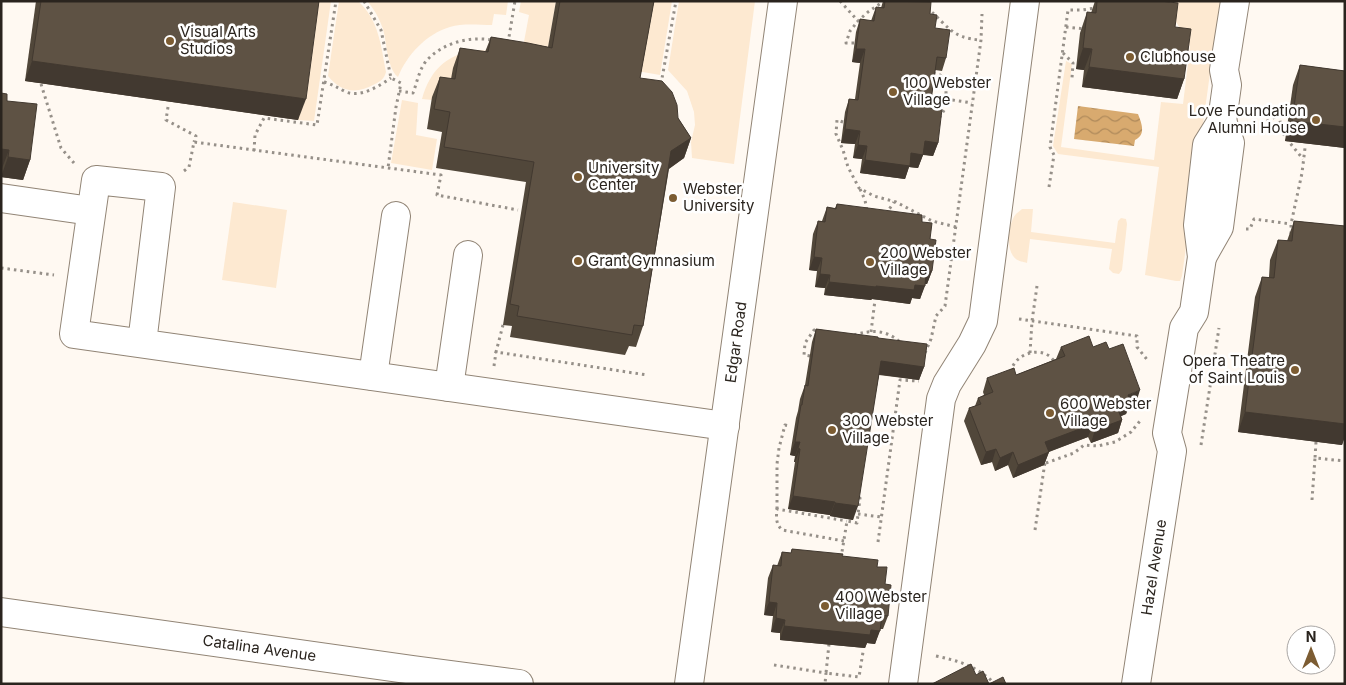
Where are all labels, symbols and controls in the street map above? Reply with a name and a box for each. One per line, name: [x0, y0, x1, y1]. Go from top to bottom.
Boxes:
place label: Visual Arts Studios: [180, 22, 256, 58]
marker: Visual Arts Studios: [164, 35, 176, 47]
place label: Clubhouse: [1140, 47, 1216, 66]
marker: Clubhouse: [1124, 51, 1136, 63]
place label: 100 Webster Village: [903, 73, 992, 109]
marker: 100 Webster Village: [887, 86, 899, 98]
place label: Love Foundation Alumni House: [1189, 101, 1306, 137]
marker: Love Foundation Alumni House: [1310, 114, 1322, 126]
place label: University Center: [588, 158, 660, 194]
marker: University Center: [572, 171, 584, 183]
place label: Webster University: [683, 179, 755, 215]
marker: Webster University: [667, 192, 679, 204]
place label: 200 Webster Village: [880, 243, 972, 279]
place label: Grant Gymnasium: [588, 251, 715, 270]
marker: Grant Gymnasium: [572, 255, 584, 267]
marker: 200 Webster Village: [864, 256, 876, 268]
street label: Edgar Road: [721, 300, 751, 384]
place label: Opera Theatre of Saint Louis: [1182, 351, 1285, 387]
marker: Opera Theatre of Saint Louis: [1289, 364, 1301, 376]
place label: 600 Webster Village: [1060, 394, 1152, 430]
marker: 600 Webster Village: [1044, 407, 1056, 419]
place label: 300 Webster Village: [842, 411, 934, 447]
marker: 300 Webster Village: [826, 424, 838, 436]
street label: Hazel Avenue: [1137, 518, 1170, 617]
place label: 400 Webster Village: [835, 587, 927, 623]
marker: 400 Webster Village: [819, 600, 831, 612]
north arrow: [1286, 625, 1336, 675]
text: N: [1306, 628, 1316, 645]
street label: Catalina Avenue: [202, 631, 317, 665]

